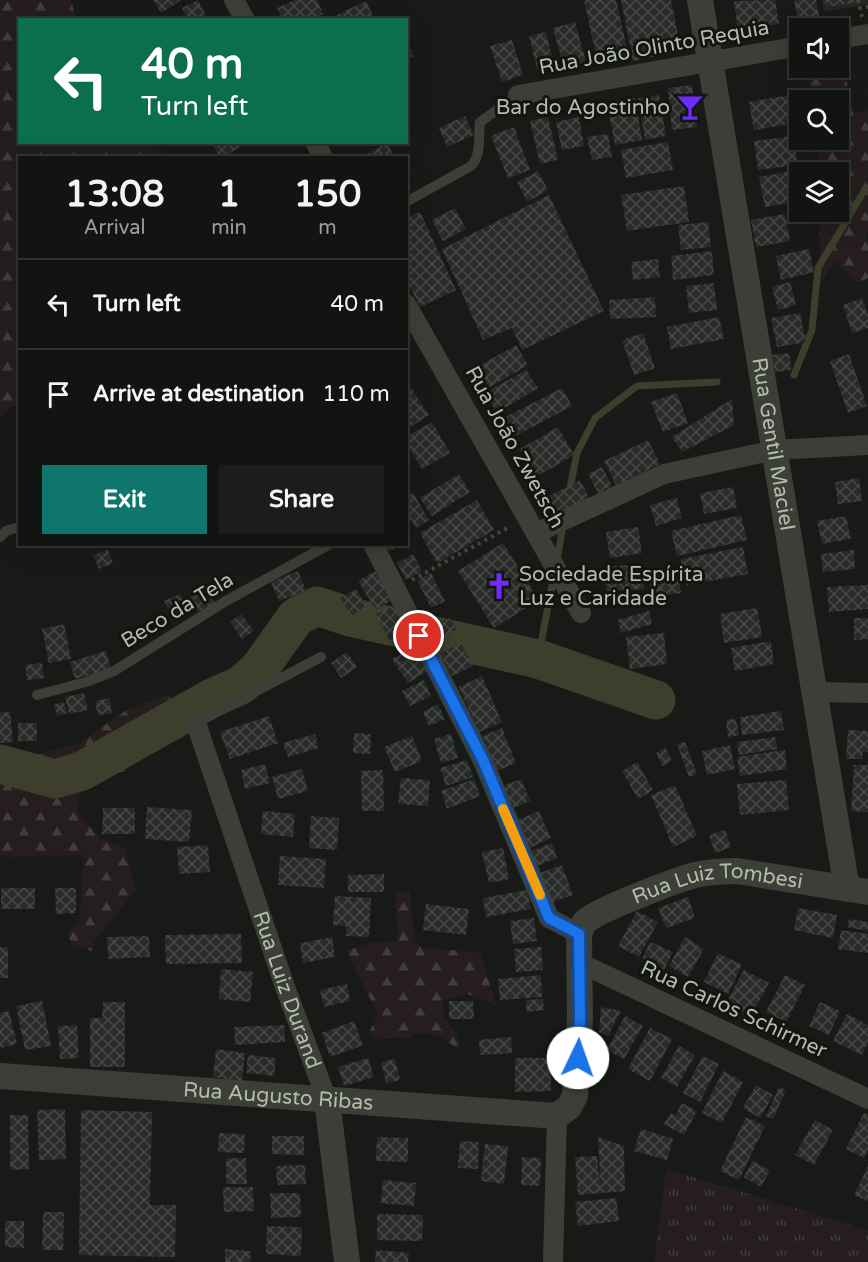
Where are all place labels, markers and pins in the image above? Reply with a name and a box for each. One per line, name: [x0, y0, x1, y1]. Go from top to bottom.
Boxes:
bar icon: Bar do Agostinho: [675, 92, 705, 122]
place label: Bar do Agostinho: [496, 95, 670, 120]
place label: Sociedade Espírita Luz e Caridade: [519, 562, 704, 611]
church icon: Sociedade Espírita Luz e Caridade: [484, 571, 514, 601]
pin: [393, 610, 444, 661]

